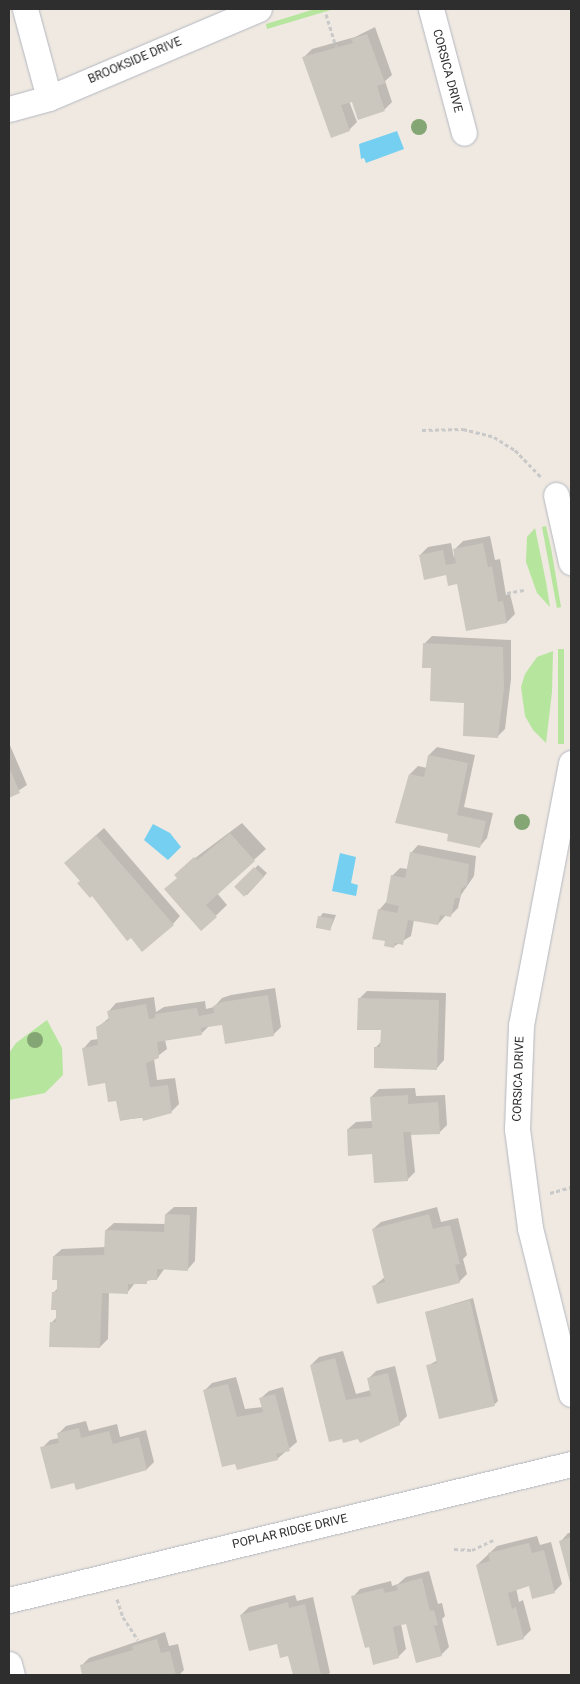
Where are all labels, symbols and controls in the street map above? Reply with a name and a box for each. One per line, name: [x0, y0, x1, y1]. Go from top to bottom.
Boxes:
street label: CORSICA DRIVE: [429, 28, 465, 114]
street label: BROOKSIDE DRIVE: [86, 35, 184, 87]
street label: CORSICA DRIVE: [510, 1036, 528, 1122]
street label: POPLAR RIDGE DRIVE: [231, 1512, 349, 1552]

